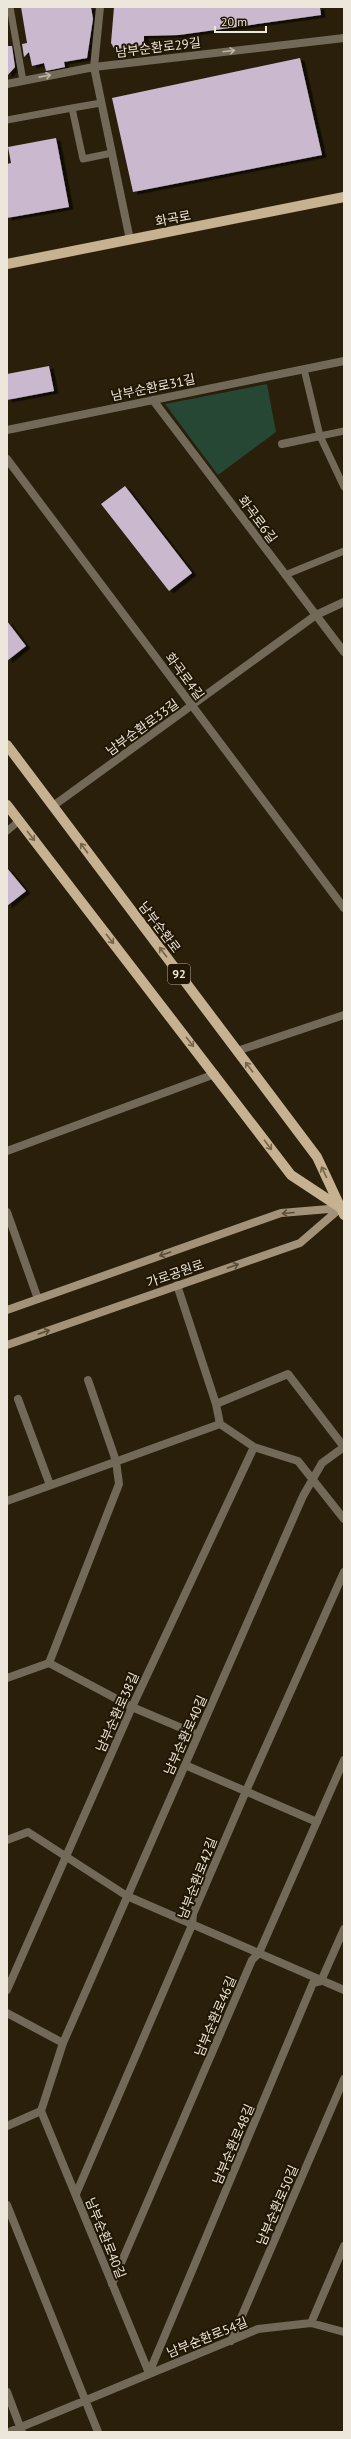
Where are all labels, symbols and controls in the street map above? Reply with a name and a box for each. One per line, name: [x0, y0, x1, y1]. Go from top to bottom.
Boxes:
scale bar: [215, 8, 266, 34]
text: 20 m: [221, 14, 247, 29]
street label: 남부순환로29길: [114, 34, 202, 61]
one-way arrow: [223, 47, 236, 55]
one-way arrow: [38, 72, 51, 80]
street label: 화곡로: [154, 207, 192, 230]
street label: 남부순환로31길: [109, 370, 197, 405]
street label: 화곡로6길: [234, 492, 281, 546]
street label: 화곡로4길: [161, 649, 208, 703]
street label: 남부순환로33길: [103, 695, 182, 760]
one-way arrow: [26, 830, 35, 841]
one-way arrow: [80, 843, 88, 854]
street label: 남부순환로: [135, 898, 184, 956]
one-way arrow: [106, 933, 115, 944]
one-way arrow: [158, 946, 167, 957]
road number: 92: [168, 964, 190, 984]
one-way arrow: [185, 1036, 194, 1047]
one-way arrow: [245, 1061, 253, 1072]
one-way arrow: [264, 1140, 273, 1151]
one-way arrow: [320, 1167, 327, 1179]
one-way arrow: [282, 1209, 295, 1216]
one-way arrow: [159, 1251, 172, 1258]
street label: 가로공원로: [144, 1256, 206, 1291]
one-way arrow: [226, 1262, 238, 1270]
one-way arrow: [37, 1328, 49, 1336]
street label: 남부순환로38길: [92, 1669, 143, 1755]
street label: 남부순환로40길: [160, 1692, 211, 1778]
street label: 남부순환로42길: [174, 1835, 221, 1921]
street label: 남부순환로46길: [191, 1973, 240, 2059]
street label: 남부순환로48길: [209, 2101, 258, 2187]
street label: 남부순환로50길: [253, 2162, 302, 2248]
street label: 남부순환로40길: [82, 2195, 130, 2281]
street label: 남부순환로54길: [164, 2313, 250, 2361]

